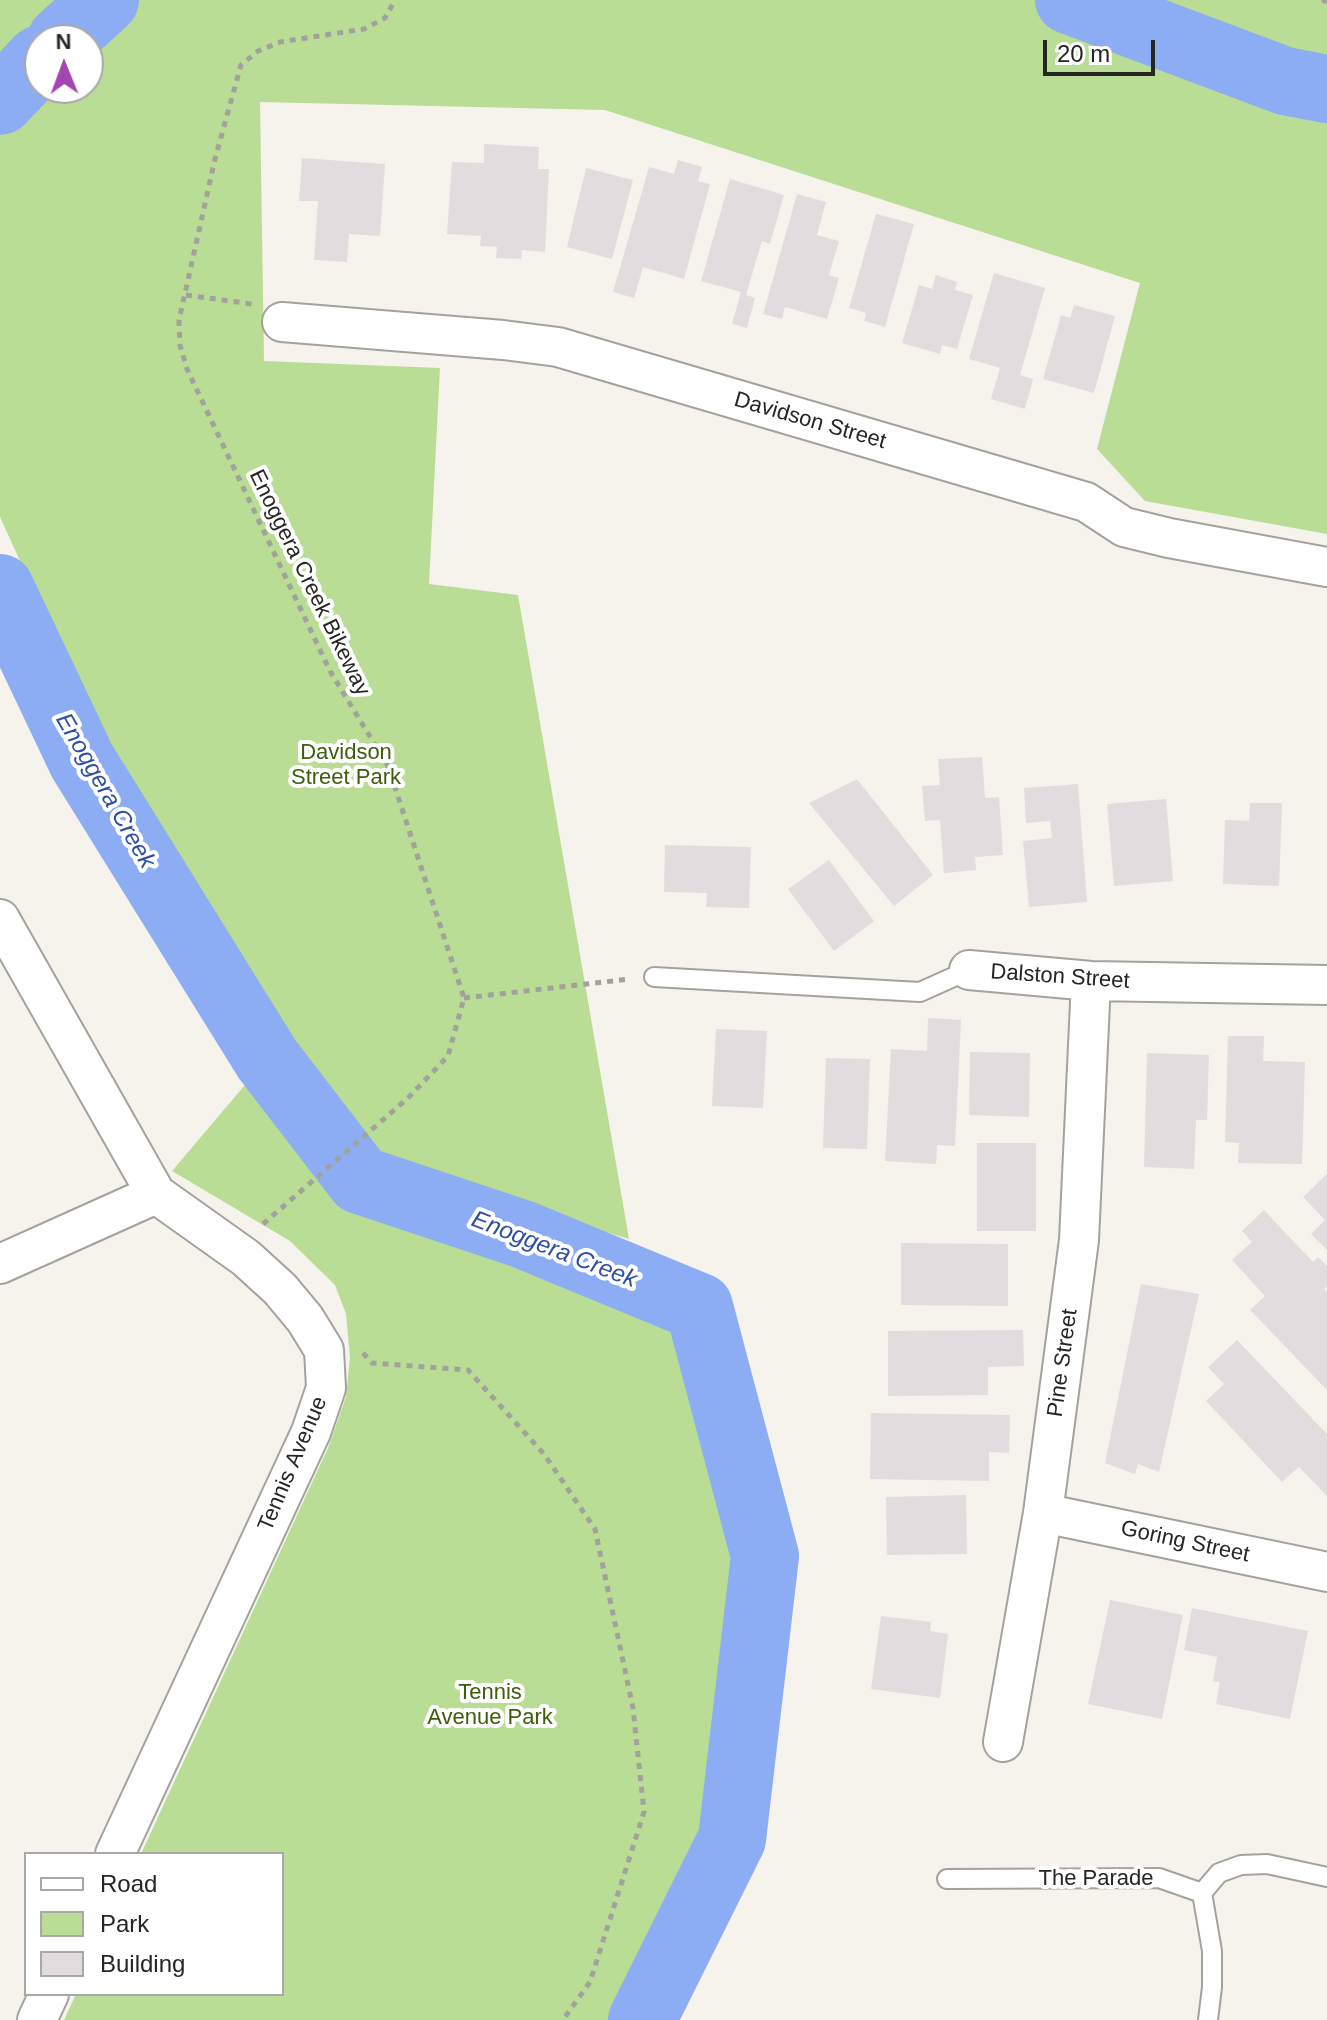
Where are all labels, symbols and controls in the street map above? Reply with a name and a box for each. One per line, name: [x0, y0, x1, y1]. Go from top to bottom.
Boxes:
north arrow: [24, 24, 104, 104]
scale bar: [1047, 24, 1159, 74]
text: N: [55, 29, 72, 54]
text: 20 m: [1057, 40, 1110, 67]
street label: Davidson Street: [731, 387, 889, 455]
street label: Enoggera Creek Bikeway: [243, 466, 375, 700]
water label: Enoggera Creek: [49, 708, 161, 874]
park label: Davidson Street Park: [291, 740, 401, 792]
street label: Dalston Street: [990, 959, 1130, 995]
water label: Enoggera Creek: [467, 1205, 641, 1295]
street label: Pine Street: [1042, 1307, 1084, 1419]
street label: Tennis Avenue: [253, 1393, 333, 1535]
street label: Goring Street: [1118, 1515, 1252, 1569]
park label: Tennis Avenue Park: [427, 1680, 553, 1732]
legend: [24, 1852, 284, 1996]
street label: The Parade: [1039, 1866, 1153, 1892]
text: Road: [100, 1870, 157, 1897]
text: Park: [100, 1910, 149, 1937]
text: Building: [100, 1950, 185, 1977]

